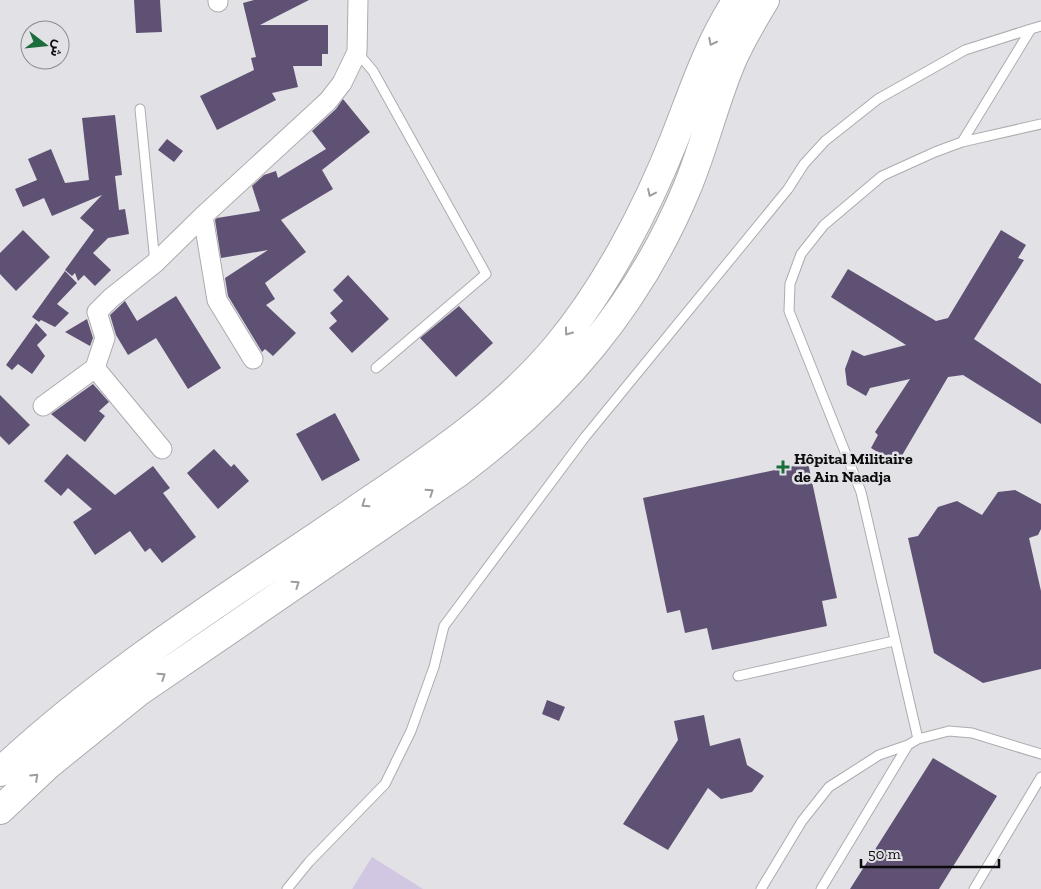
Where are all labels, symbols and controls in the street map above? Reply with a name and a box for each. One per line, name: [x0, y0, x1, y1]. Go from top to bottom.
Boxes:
north arrow: [20, 20, 70, 70]
one-way arrow: [708, 37, 718, 46]
text: ش: [46, 38, 68, 59]
one-way arrow: [647, 187, 657, 196]
one-way arrow: [565, 326, 574, 336]
place label: Hôpital Militaire de Ain Naadja: [794, 449, 913, 486]
marker: Hôpital Militaire de Ain Naadja: [776, 460, 790, 474]
one-way arrow: [425, 489, 434, 498]
one-way arrow: [361, 498, 371, 507]
one-way arrow: [291, 581, 300, 590]
one-way arrow: [157, 673, 166, 682]
one-way arrow: [30, 774, 39, 783]
scale bar: [861, 836, 998, 868]
text: 50 m: [868, 845, 901, 863]

